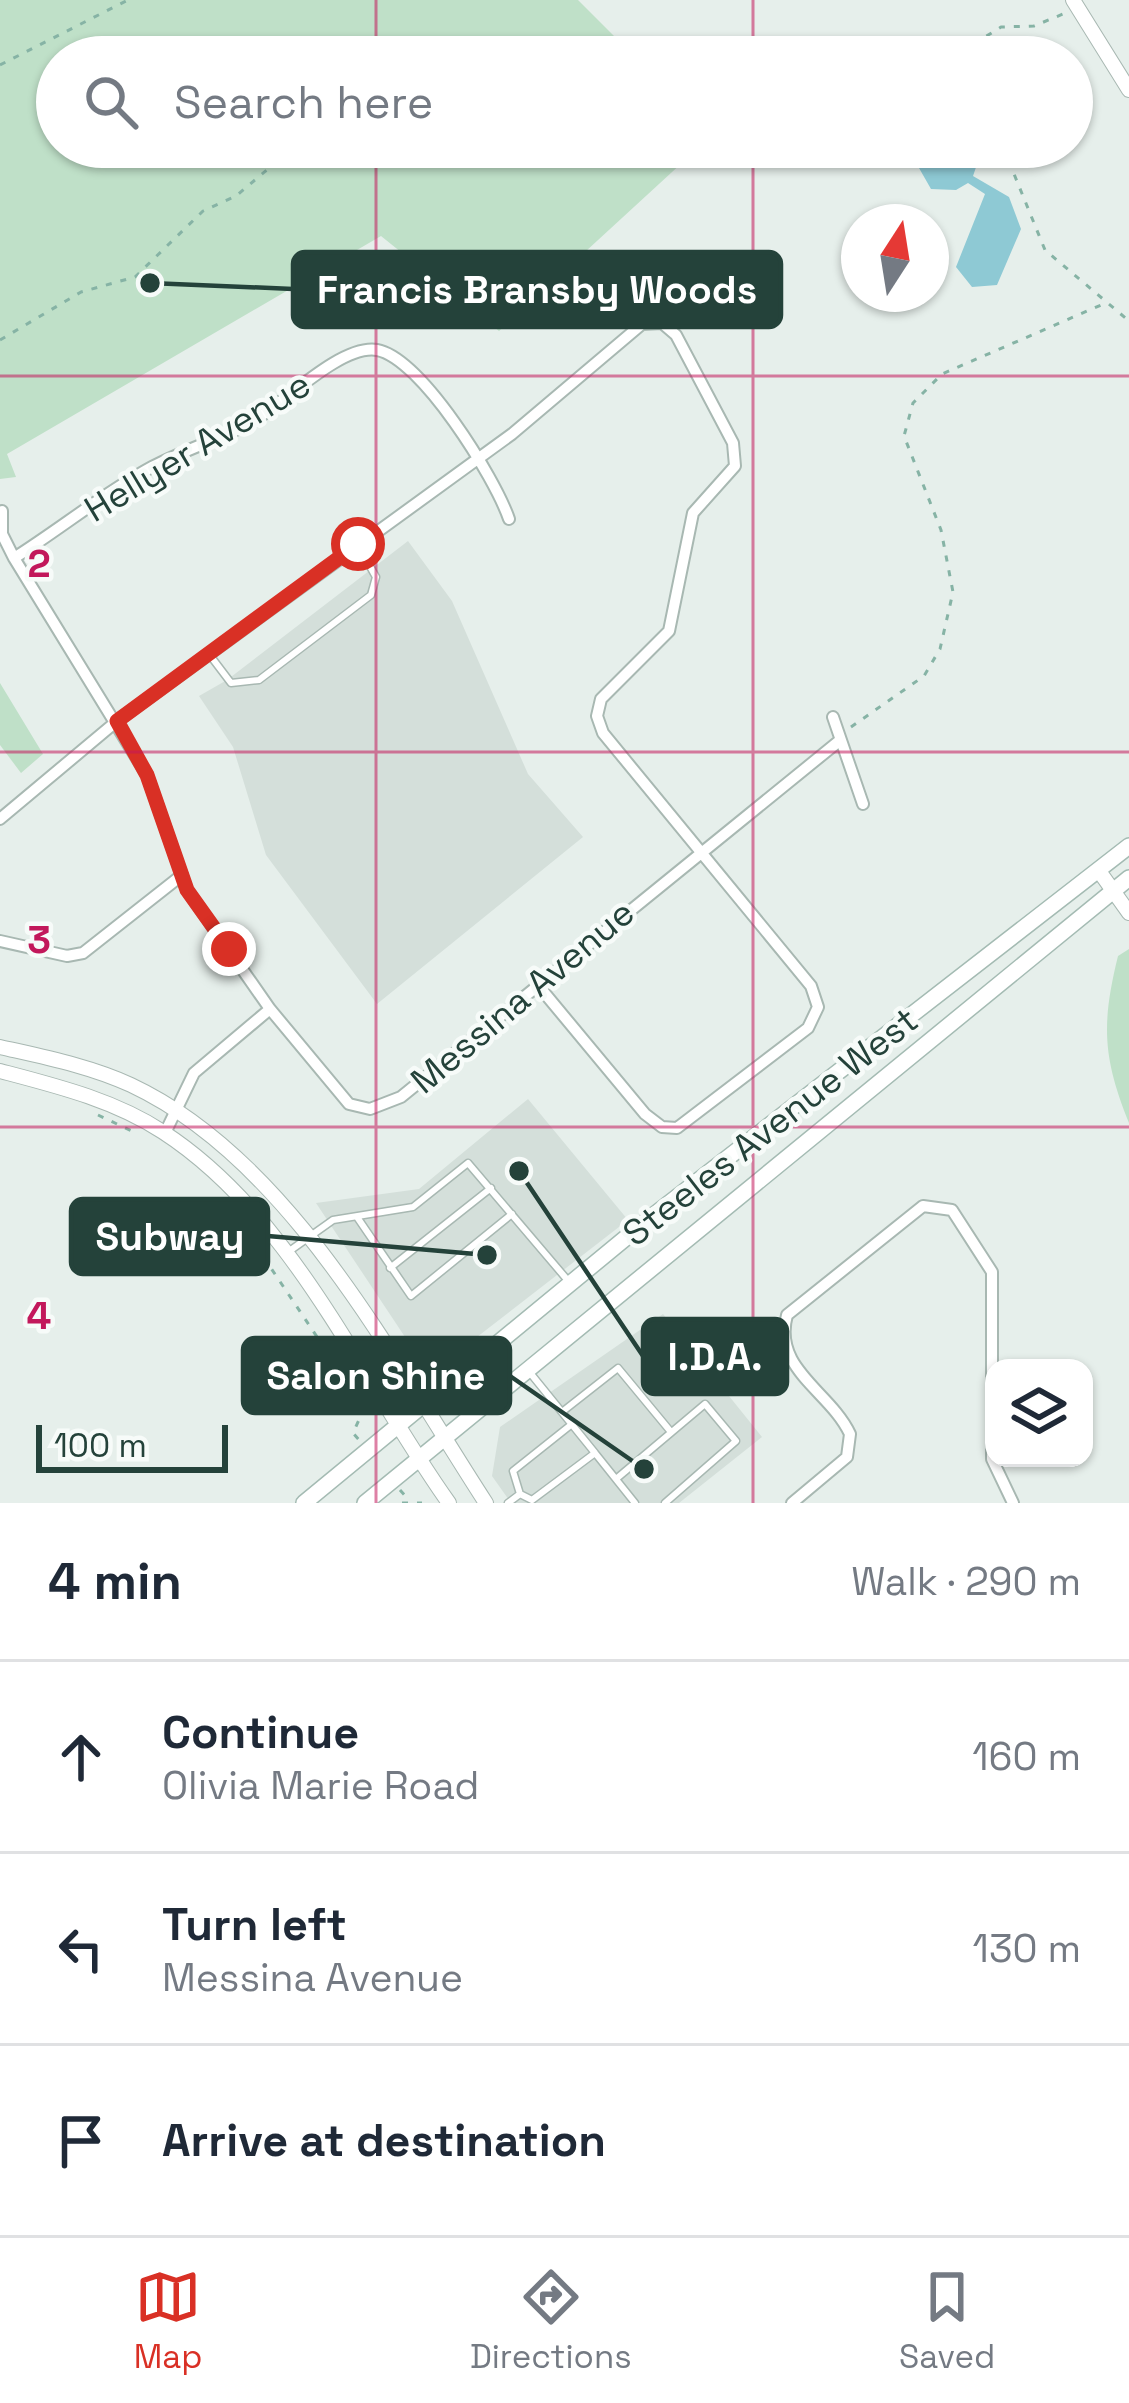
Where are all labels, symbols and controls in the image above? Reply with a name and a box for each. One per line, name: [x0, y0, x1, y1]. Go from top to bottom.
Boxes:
search box: [36, 36, 1093, 168]
icon: search: [78, 69, 144, 135]
text: Search here: [174, 74, 433, 131]
north arrow: [841, 204, 949, 312]
callout: Francis Bransby Woods: [293, 252, 781, 327]
text: Francis Bransby Woods: [317, 265, 757, 314]
street label: Hellyer Avenue: [76, 361, 319, 532]
route start: [331, 517, 385, 571]
text: 2: [27, 539, 51, 588]
street label: Messina Avenue: [401, 890, 644, 1104]
text: 3: [27, 915, 51, 964]
route end: [202, 922, 256, 976]
street label: Steeles Avenue West: [614, 997, 927, 1256]
callout: Subway: [71, 1199, 268, 1274]
text: Subway: [95, 1212, 245, 1261]
text: 4: [27, 1291, 51, 1340]
callout: I.D.A.: [643, 1319, 787, 1394]
text: I.D.A.: [667, 1332, 763, 1381]
callout: Salon Shine: [243, 1338, 510, 1413]
text: Salon Shine: [267, 1351, 485, 1400]
map controls: [985, 1359, 1093, 1467]
button: layers: [985, 1359, 1093, 1467]
scale bar: [36, 1419, 228, 1472]
text: 100 m: [54, 1425, 147, 1467]
text: 4 min: [48, 1549, 182, 1614]
text: Walk · 290 m: [851, 1557, 1081, 1606]
text: Continue: [162, 1704, 359, 1761]
icon: ahead: [48, 1724, 114, 1790]
text: 160 m: [972, 1732, 1081, 1781]
text: Olivia Marie Road: [162, 1761, 479, 1810]
text: Turn left: [162, 1896, 347, 1953]
icon: left: [48, 1916, 114, 1982]
text: 130 m: [973, 1924, 1081, 1973]
text: Messina Avenue: [162, 1953, 463, 2002]
icon: arrive: [48, 2108, 114, 2174]
text: Arrive at destination: [162, 2112, 606, 2169]
tab: Map: [134, 2264, 202, 2378]
tab: Directions: [470, 2264, 632, 2378]
tab: Saved: [899, 2264, 995, 2378]

